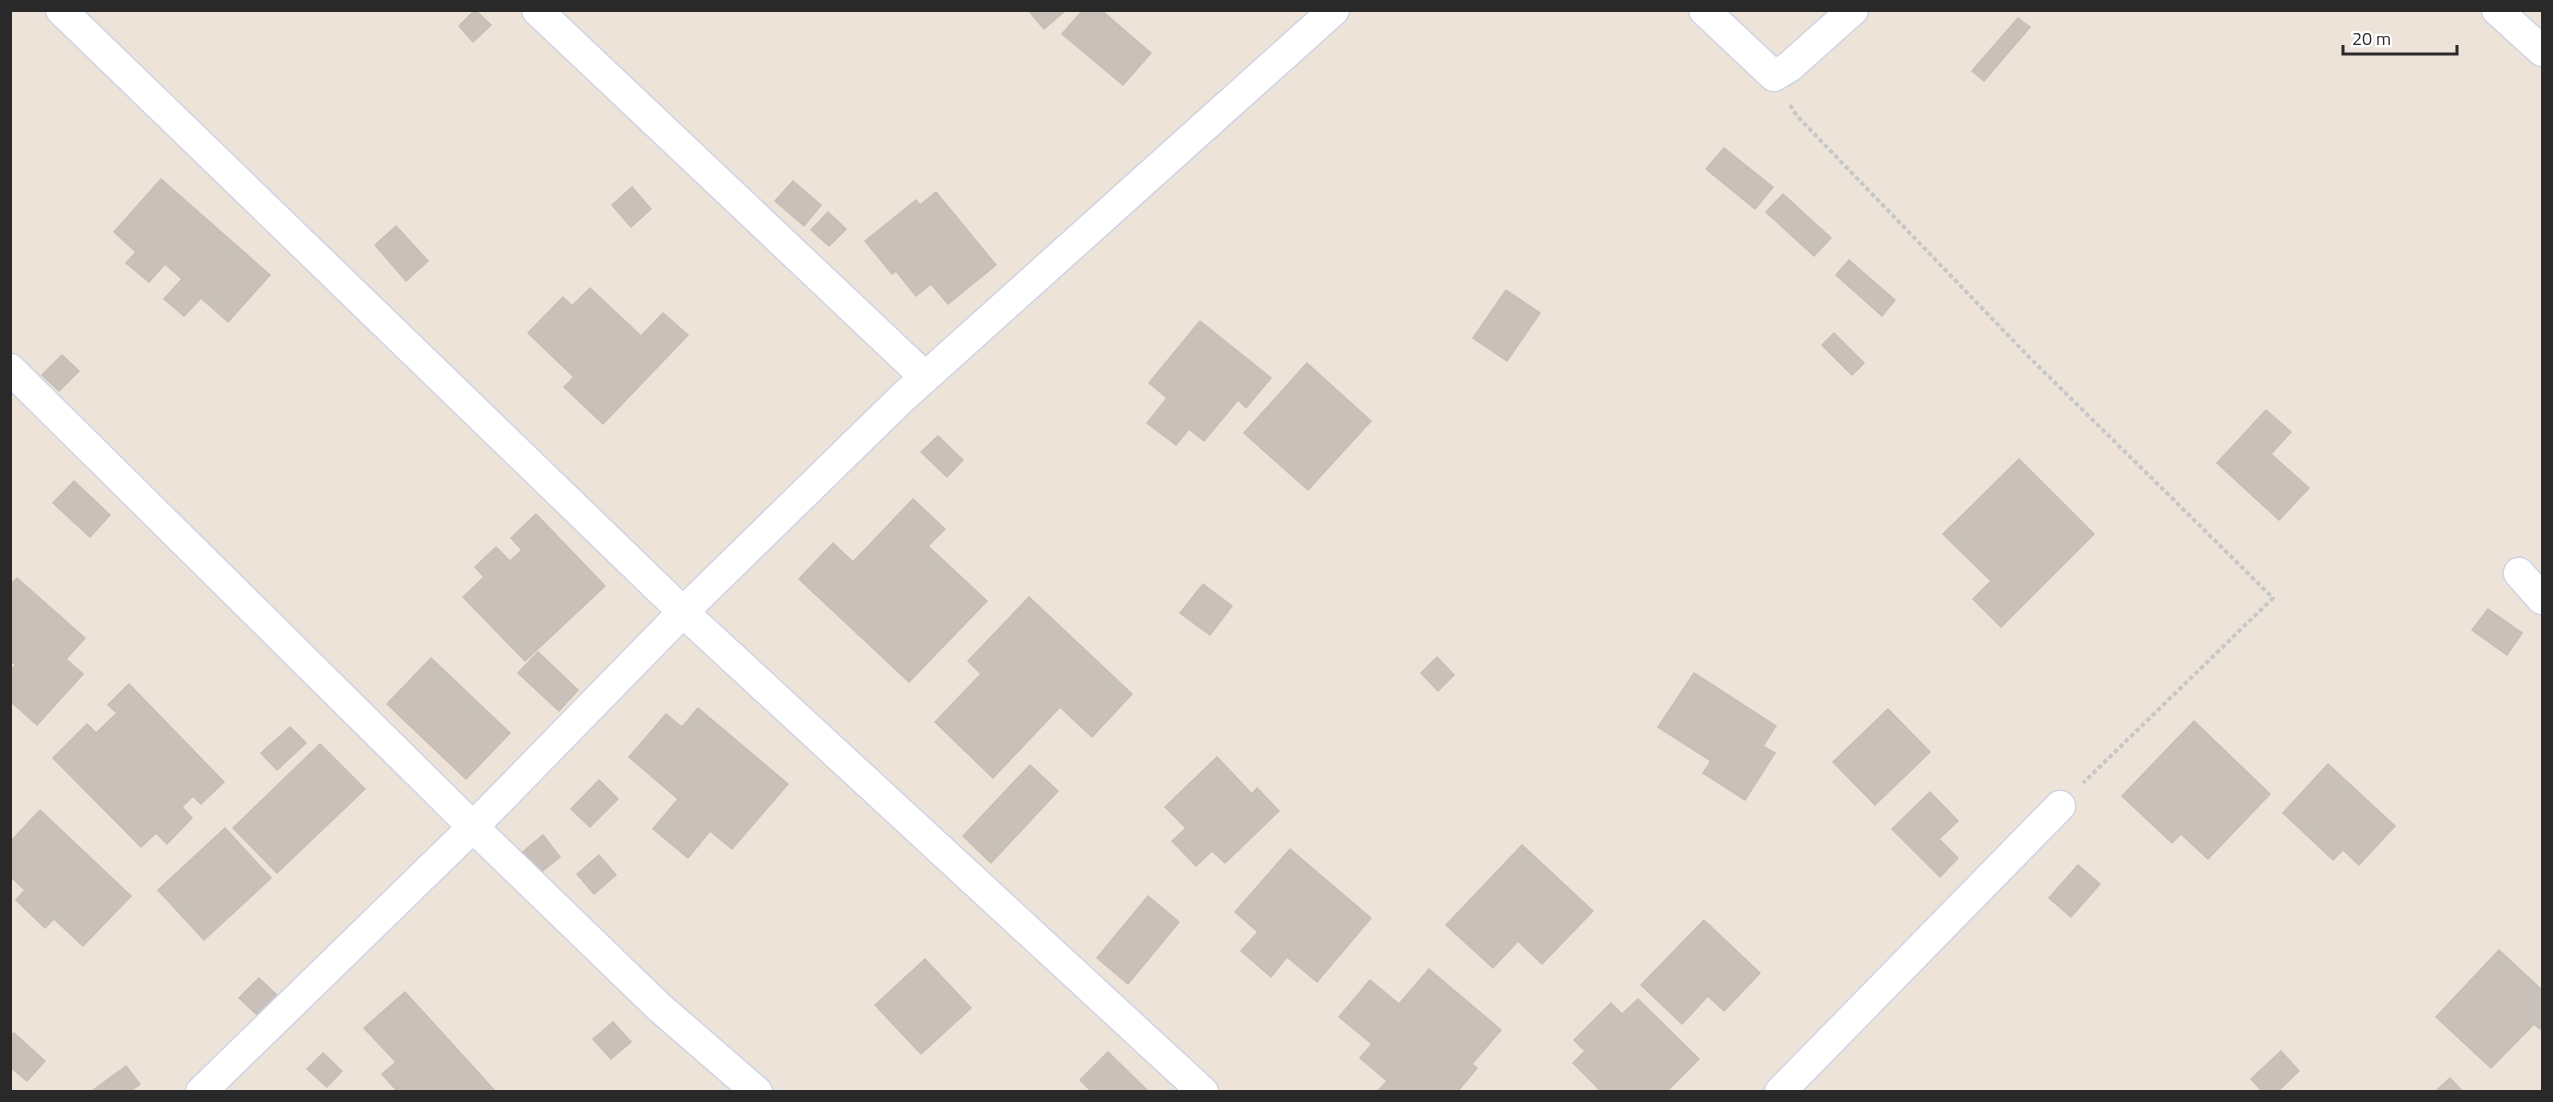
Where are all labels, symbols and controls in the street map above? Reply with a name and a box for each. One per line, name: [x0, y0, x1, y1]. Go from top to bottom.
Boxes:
scale bar: [2343, 18, 2457, 56]
text: 20 m: [2352, 25, 2391, 52]

